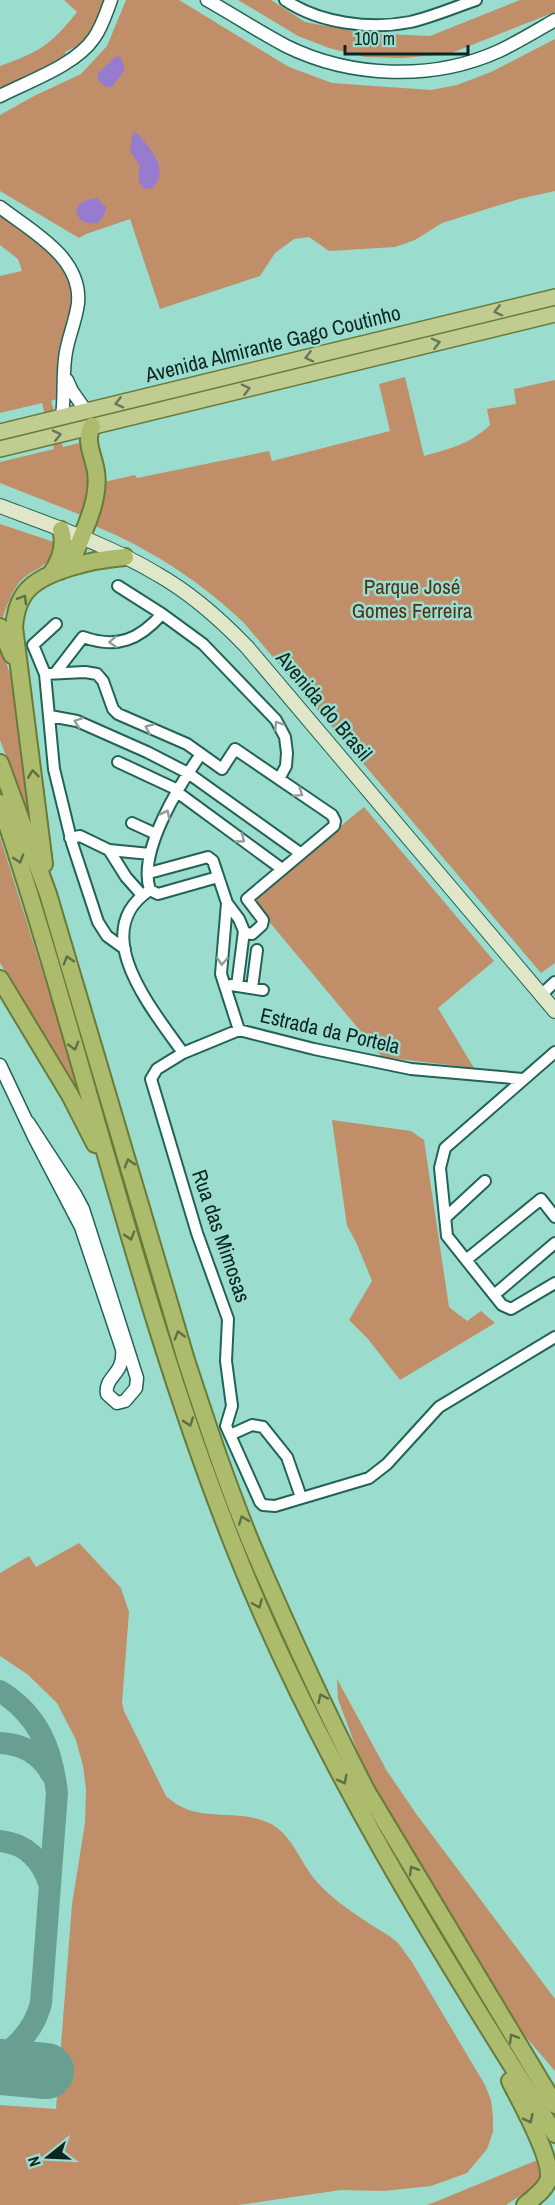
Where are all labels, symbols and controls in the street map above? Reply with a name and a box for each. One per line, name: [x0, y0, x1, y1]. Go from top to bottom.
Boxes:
scale bar: [345, 18, 468, 56]
text: 100 m: [354, 26, 395, 51]
street label: Avenida Almirante Gago Coutinho: [141, 298, 404, 390]
one-way arrow: [493, 304, 503, 317]
one-way arrow: [431, 338, 441, 351]
one-way arrow: [304, 349, 314, 362]
one-way arrow: [241, 384, 251, 397]
one-way arrow: [114, 395, 124, 408]
one-way arrow: [52, 429, 62, 442]
park label: Parque José Gomes Ferreira: [352, 572, 473, 625]
one-way arrow: [15, 595, 27, 605]
one-way arrow: [108, 635, 117, 648]
street label: Avenida do Brasil: [269, 644, 379, 767]
one-way arrow: [73, 717, 84, 729]
one-way arrow: [274, 721, 286, 731]
one-way arrow: [144, 723, 155, 735]
one-way arrow: [27, 769, 40, 779]
one-way arrow: [292, 786, 303, 797]
one-way arrow: [159, 809, 170, 820]
one-way arrow: [235, 832, 246, 843]
one-way arrow: [11, 853, 24, 864]
one-way arrow: [63, 955, 75, 966]
one-way arrow: [216, 957, 229, 966]
street label: Estrada da Portela: [257, 1000, 403, 1061]
one-way arrow: [67, 1040, 79, 1051]
one-way arrow: [124, 1158, 136, 1169]
street label: Rua das Mimosas: [185, 1166, 258, 1306]
one-way arrow: [123, 1230, 135, 1241]
one-way arrow: [174, 1330, 186, 1341]
one-way arrow: [182, 1416, 194, 1427]
one-way arrow: [237, 1515, 250, 1526]
one-way arrow: [251, 1598, 263, 1609]
one-way arrow: [317, 1694, 329, 1705]
one-way arrow: [335, 1773, 347, 1784]
one-way arrow: [409, 1866, 421, 1876]
one-way arrow: [509, 2034, 521, 2044]
one-way arrow: [521, 2113, 533, 2124]
north arrow: [18, 2127, 78, 2187]
text: N: [22, 2154, 46, 2170]

